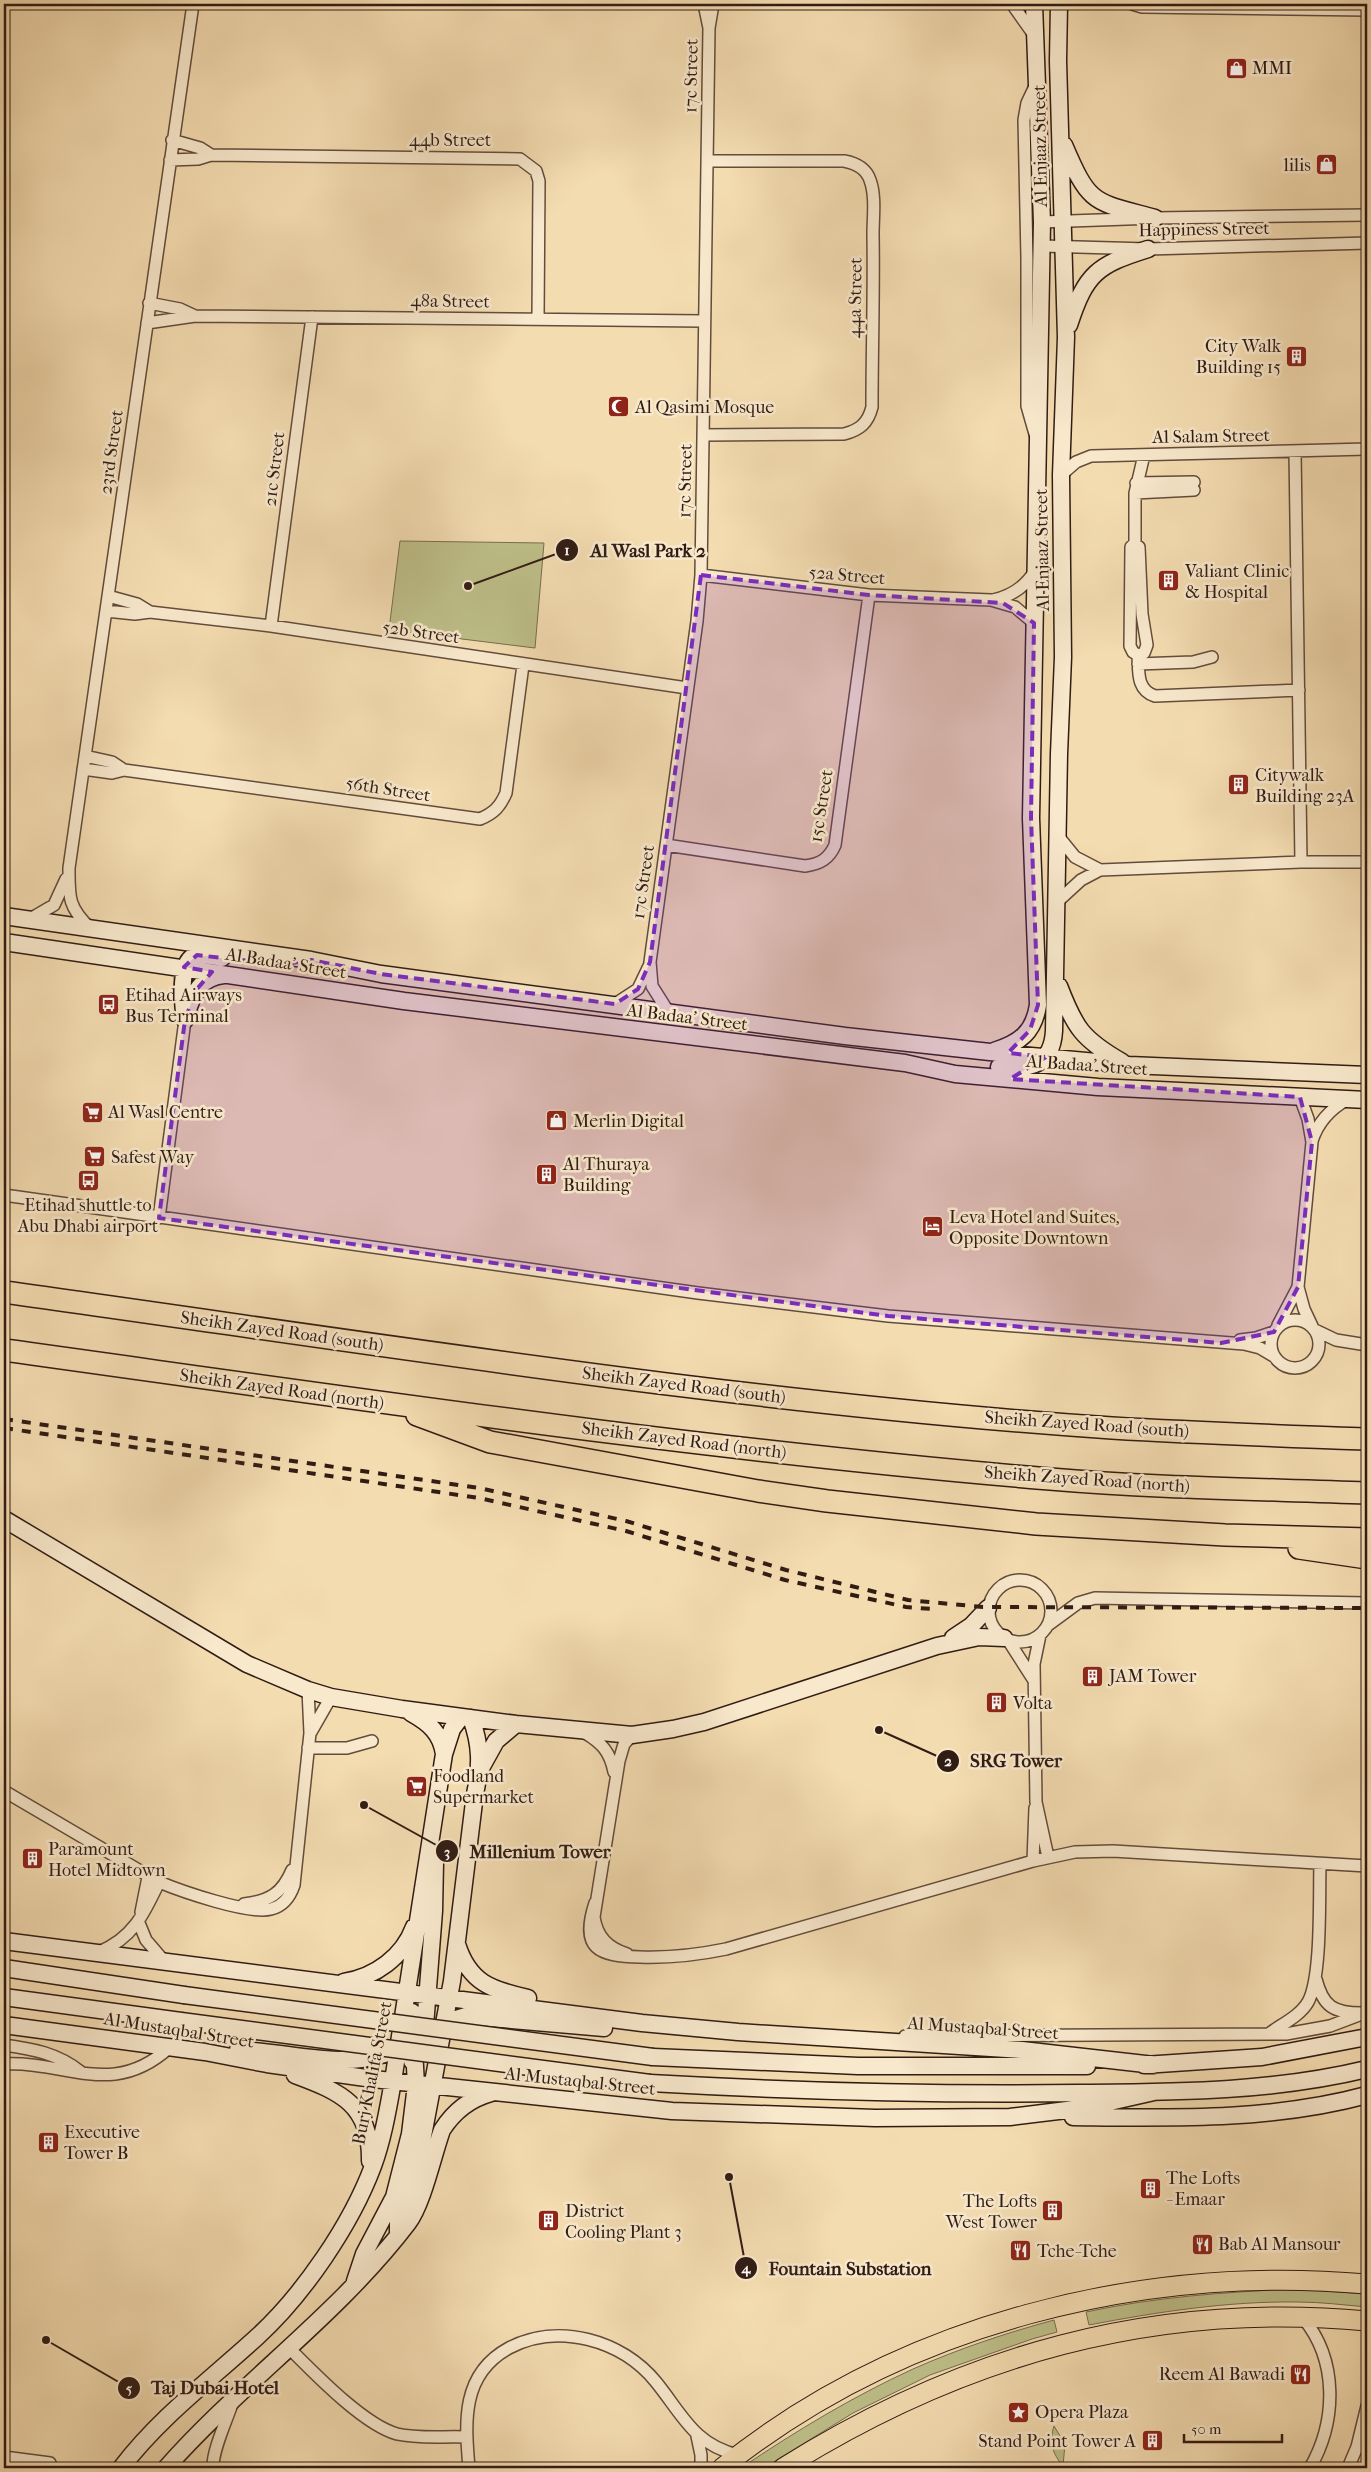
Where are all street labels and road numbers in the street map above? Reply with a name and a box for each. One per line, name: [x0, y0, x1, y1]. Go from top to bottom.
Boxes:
street label: 17c Street: [680, 38, 703, 113]
street label: Al Enjaaz Street: [1029, 84, 1052, 208]
street label: 44b Street: [409, 130, 492, 151]
street label: Happiness Street: [1138, 218, 1270, 241]
street label: 44a Street: [844, 257, 867, 339]
street label: 48a Street: [410, 290, 490, 313]
street label: 23rd Street: [95, 408, 128, 496]
street label: Al Salam Street: [1151, 425, 1271, 448]
street label: 21c Street: [260, 430, 290, 508]
street label: 17c Street: [674, 443, 697, 518]
street label: Al Enjaaz Street: [1031, 488, 1054, 612]
street label: 52a Street: [808, 562, 887, 589]
street label: 52b Street: [381, 617, 461, 648]
street label: 15c Street: [805, 768, 838, 844]
street label: 56th Street: [344, 772, 432, 807]
street label: 17c Street: [628, 843, 659, 920]
street label: Al Badaa' Street: [223, 943, 348, 984]
street label: Al Badaa' Street: [624, 1000, 749, 1035]
street label: Al Badaa' Street: [1024, 1051, 1149, 1080]
street label: Sheikh Zayed Road (south): [179, 1307, 385, 1356]
street label: Sheikh Zayed Road (south): [581, 1363, 787, 1408]
street label: Sheikh Zayed Road (north): [178, 1365, 386, 1414]
street label: Sheikh Zayed Road (south): [984, 1407, 1190, 1442]
street label: Sheikh Zayed Road (north): [580, 1418, 788, 1463]
street label: Sheikh Zayed Road (north): [983, 1462, 1191, 1497]
street label: Burj Khalifa Street: [348, 1999, 397, 2147]
street label: Al Mustaqbal Street: [101, 2008, 256, 2053]
street label: Al Mustaqbal Street: [906, 2013, 1060, 2044]
street label: Al Mustaqbal Street: [502, 2063, 657, 2100]

